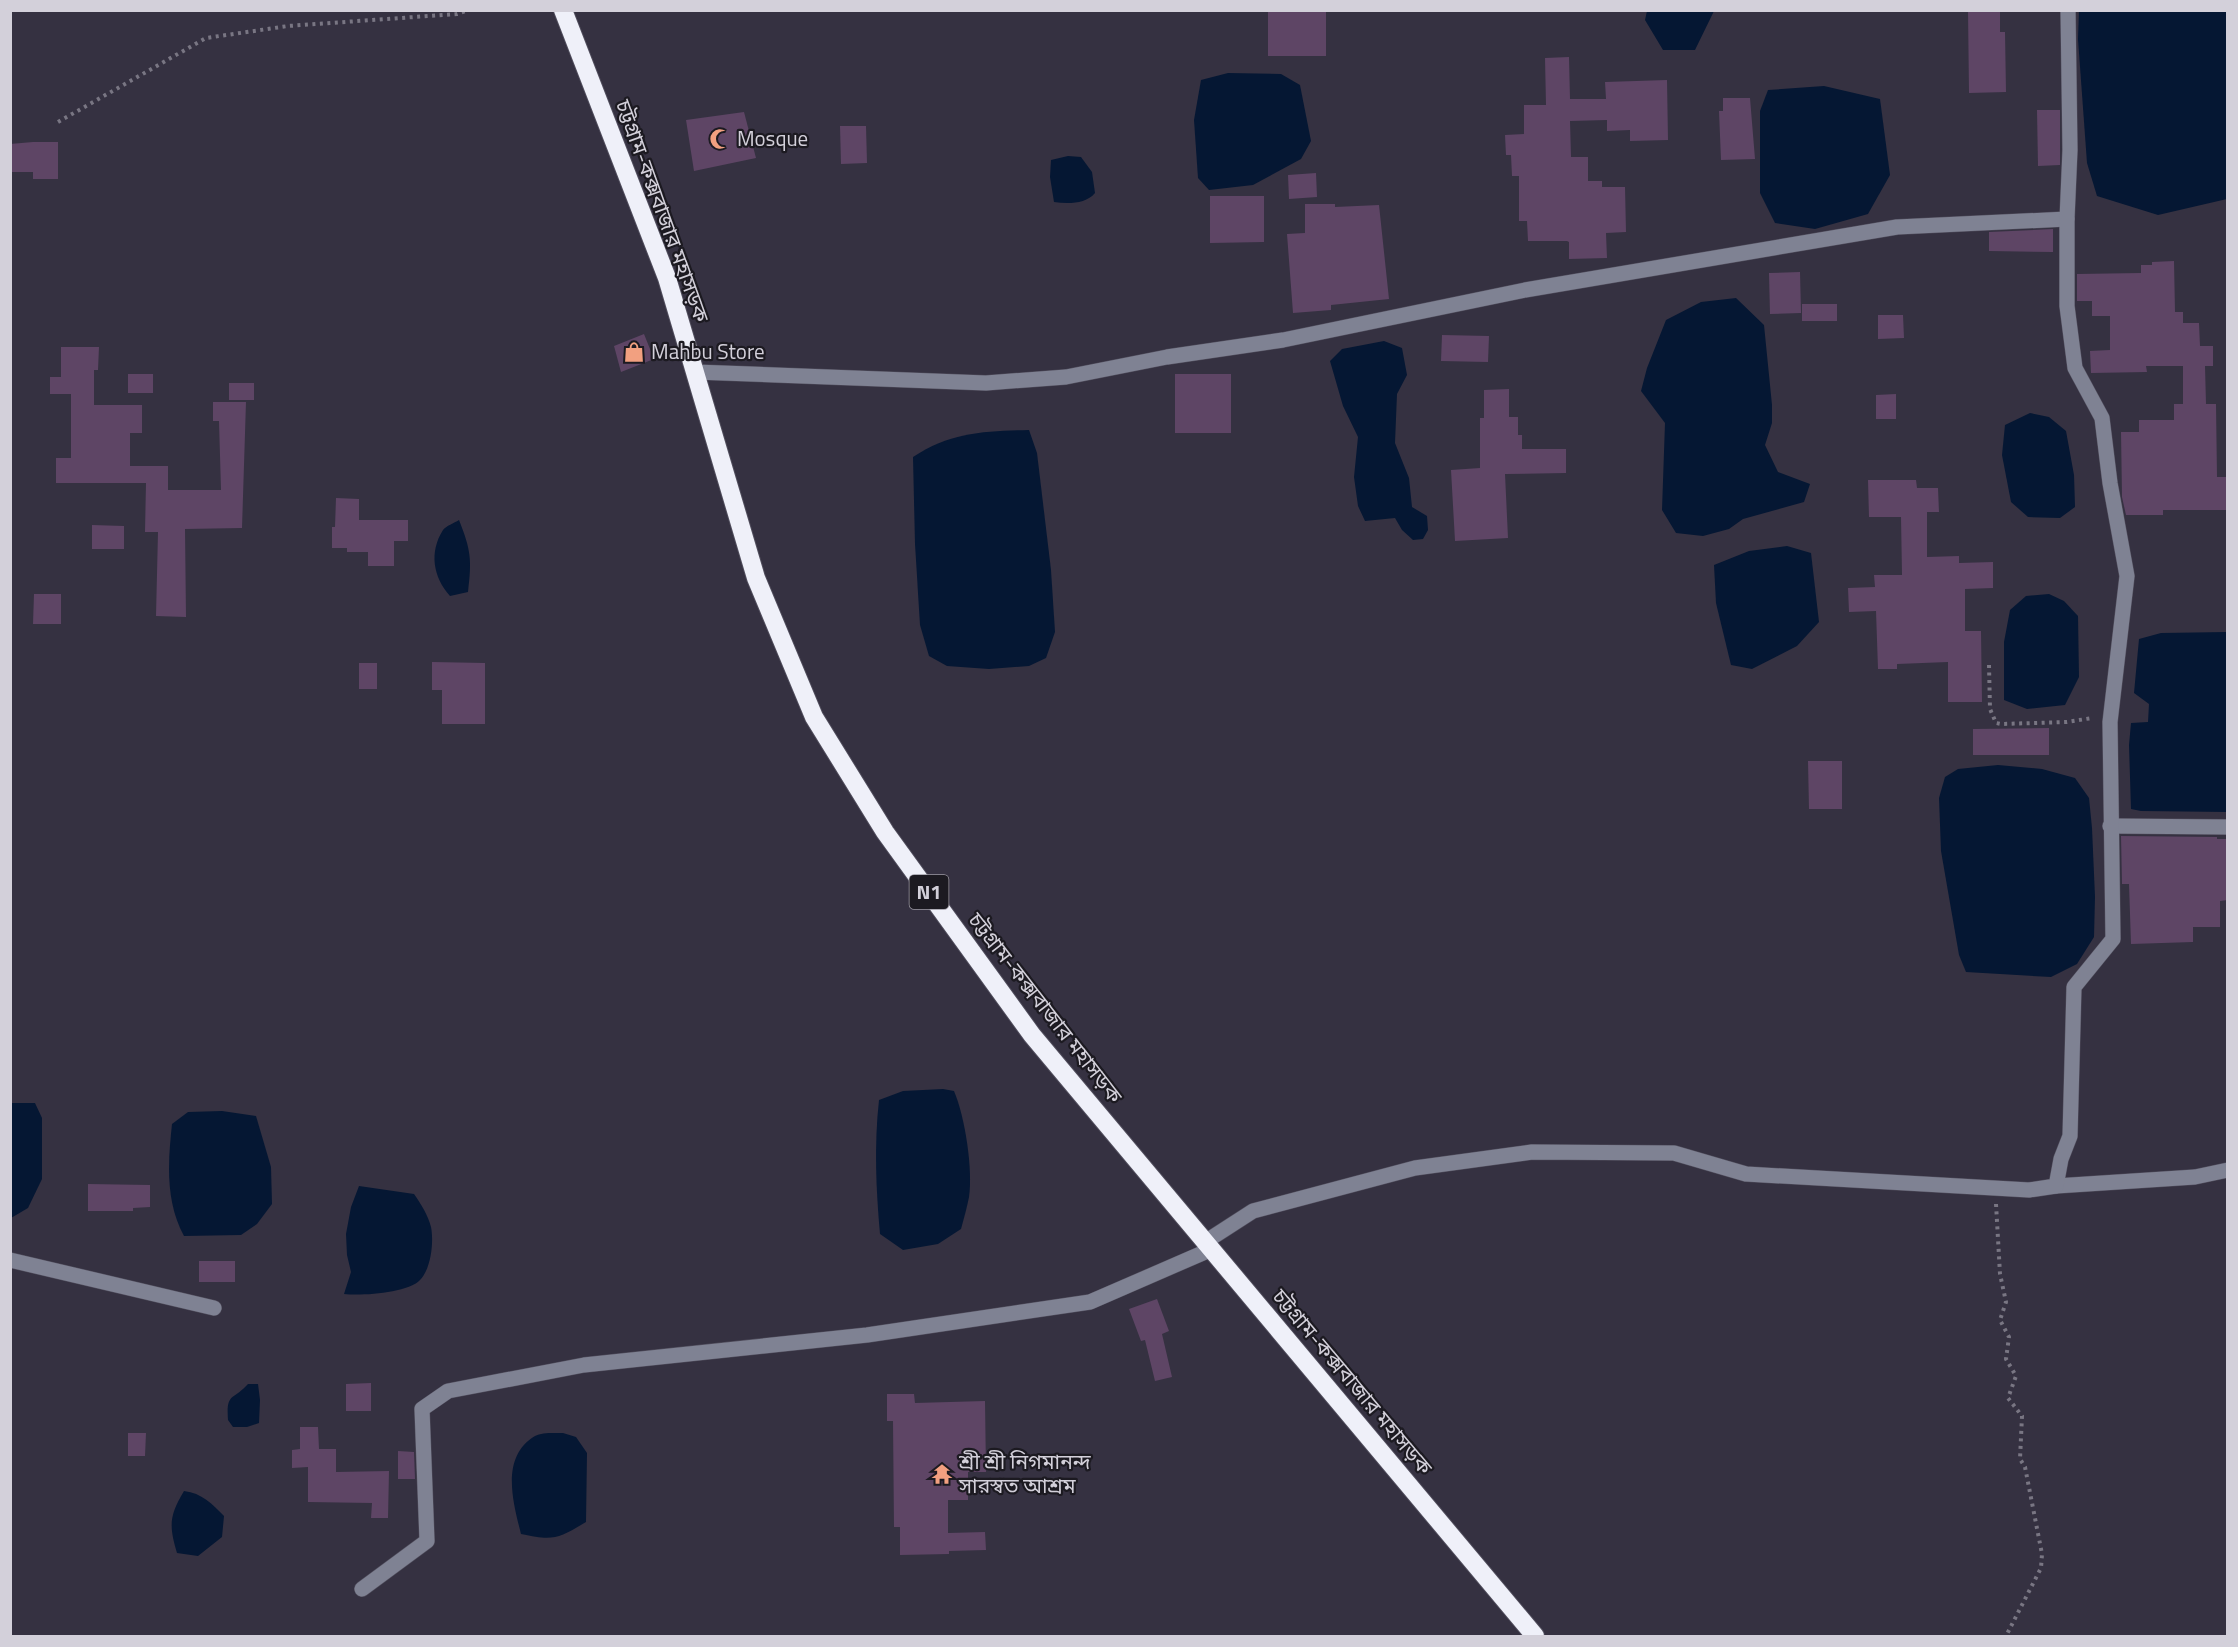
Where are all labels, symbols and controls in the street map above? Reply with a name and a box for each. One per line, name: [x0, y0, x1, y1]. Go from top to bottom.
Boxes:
street label: চট্টগ্রাম-কক্সবাজার মহাসড়ক: [607, 94, 718, 327]
place label: Mosque: [737, 122, 808, 154]
mosque icon: Mosque: [708, 127, 732, 151]
place label: Mahbu Store: [651, 335, 765, 367]
shop icon: Mahbu Store: [622, 340, 646, 364]
road number: N1: [910, 875, 948, 909]
street label: চট্টগ্রাম-কক্সবাজার মহাসড়ক: [960, 904, 1131, 1110]
street label: চট্টগ্রাম-কক্সবাজার মহাসড়ক: [1264, 1280, 1441, 1482]
place label: শ্রী শ্রী নিগমানন্দ সারস্বত আশ্রম: [958, 1445, 1091, 1501]
temple icon: শ্রী শ্রী নিগমানন্দ সারস্বত আশ্রম: [930, 1462, 954, 1486]

